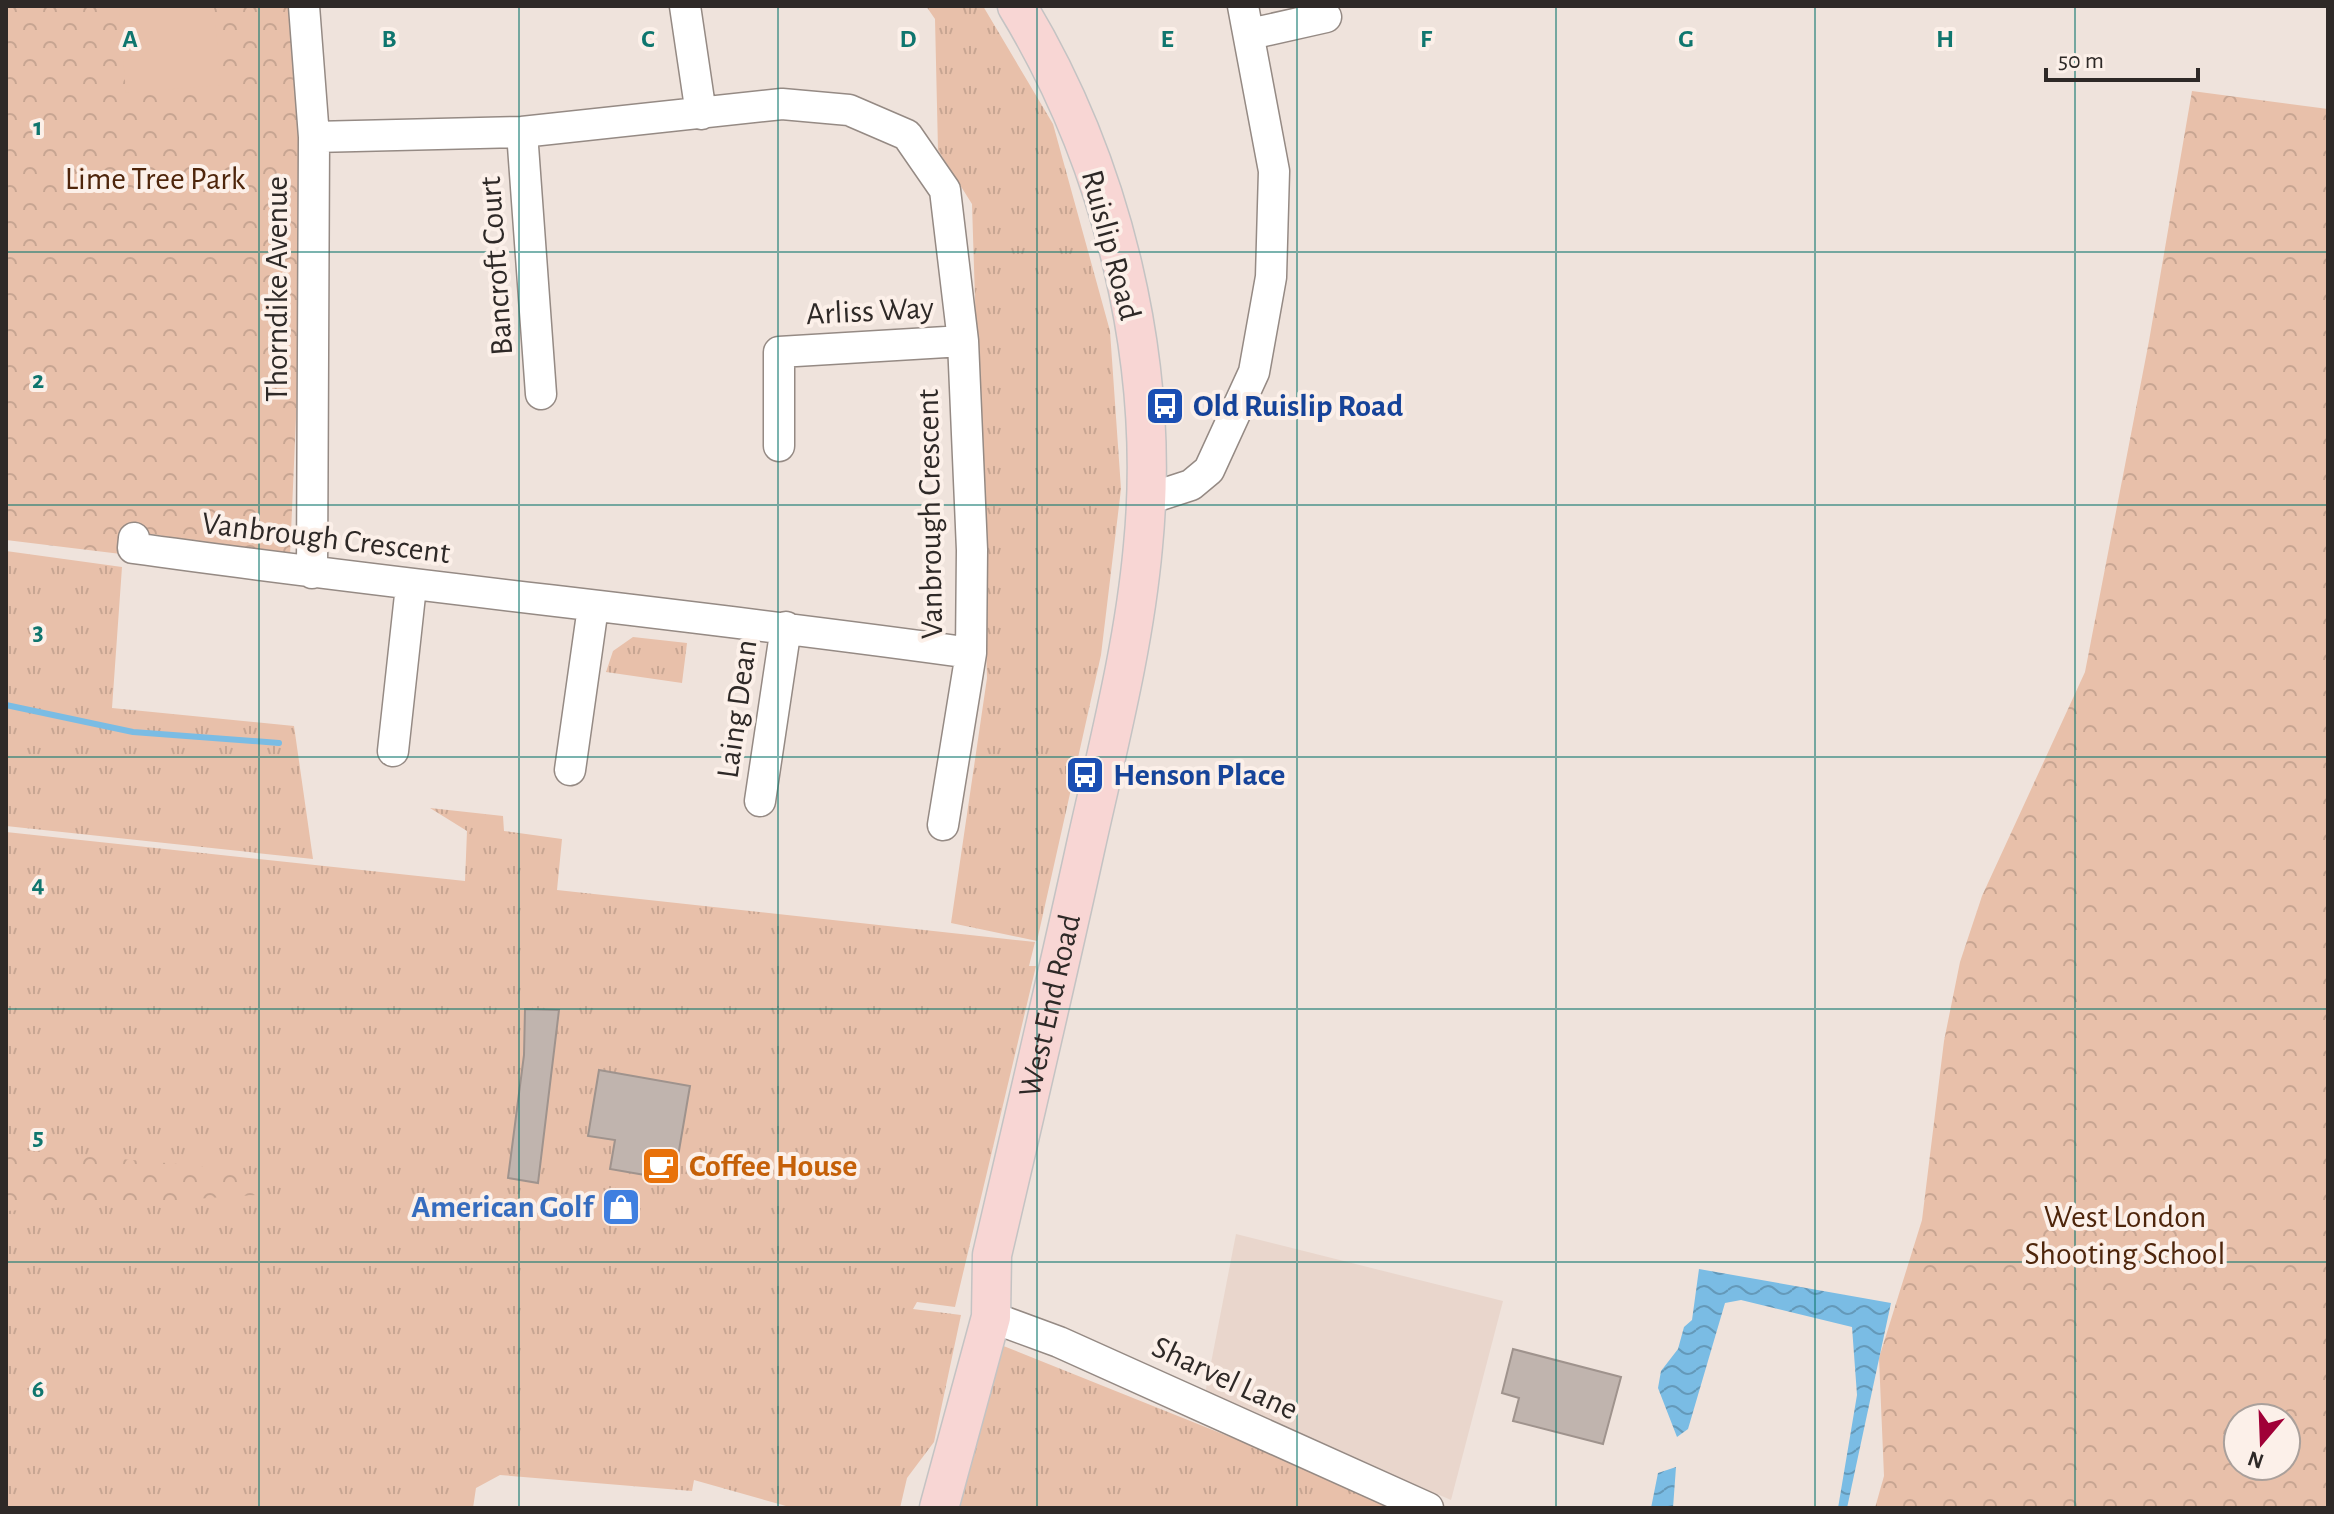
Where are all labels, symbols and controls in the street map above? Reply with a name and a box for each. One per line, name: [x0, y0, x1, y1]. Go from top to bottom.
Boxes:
text: A: [122, 26, 138, 52]
text: B: [381, 26, 397, 52]
text: C: [641, 26, 655, 52]
text: D: [899, 26, 917, 52]
text: E: [1160, 26, 1174, 52]
text: F: [1420, 26, 1433, 52]
text: G: [1678, 26, 1694, 52]
text: H: [1936, 26, 1954, 52]
scale bar: [2046, 32, 2198, 82]
text: 50 m: [2058, 49, 2104, 73]
text: 1: [33, 114, 43, 140]
park label: Lime Tree Park: [65, 163, 246, 195]
street label: Ruislip Road: [1076, 167, 1146, 323]
street label: Bancroft Court: [474, 175, 518, 357]
street label: Thorndike Avenue: [261, 176, 293, 402]
street label: Arliss Way: [805, 292, 935, 330]
text: 2: [32, 367, 44, 393]
bus stop icon: Old Ruislip Road: [1144, 385, 1186, 427]
street label: Vanbrough Crescent: [912, 389, 948, 639]
place label: Old Ruislip Road: [1193, 390, 1403, 422]
street label: Vanbrough Crescent: [200, 507, 452, 569]
text: 3: [32, 619, 44, 645]
street label: Laing Dean: [711, 638, 763, 780]
bus stop icon: Henson Place: [1064, 754, 1106, 796]
place label: Henson Place: [1113, 759, 1285, 791]
text: 4: [31, 871, 45, 897]
street label: West End Road: [1013, 911, 1086, 1100]
text: 5: [32, 1124, 44, 1150]
cafe icon: Coffee House: [640, 1145, 682, 1187]
place label: Coffee House: [689, 1150, 857, 1182]
shop icon: American Golf: [600, 1186, 642, 1228]
place label: American Golf: [411, 1191, 595, 1223]
park label: West London Shooting School: [2025, 1201, 2225, 1270]
street label: Sharvel Lane: [1147, 1330, 1303, 1426]
text: 6: [32, 1376, 44, 1402]
north arrow: [2222, 1402, 2302, 1482]
text: N: [2245, 1447, 2267, 1473]

